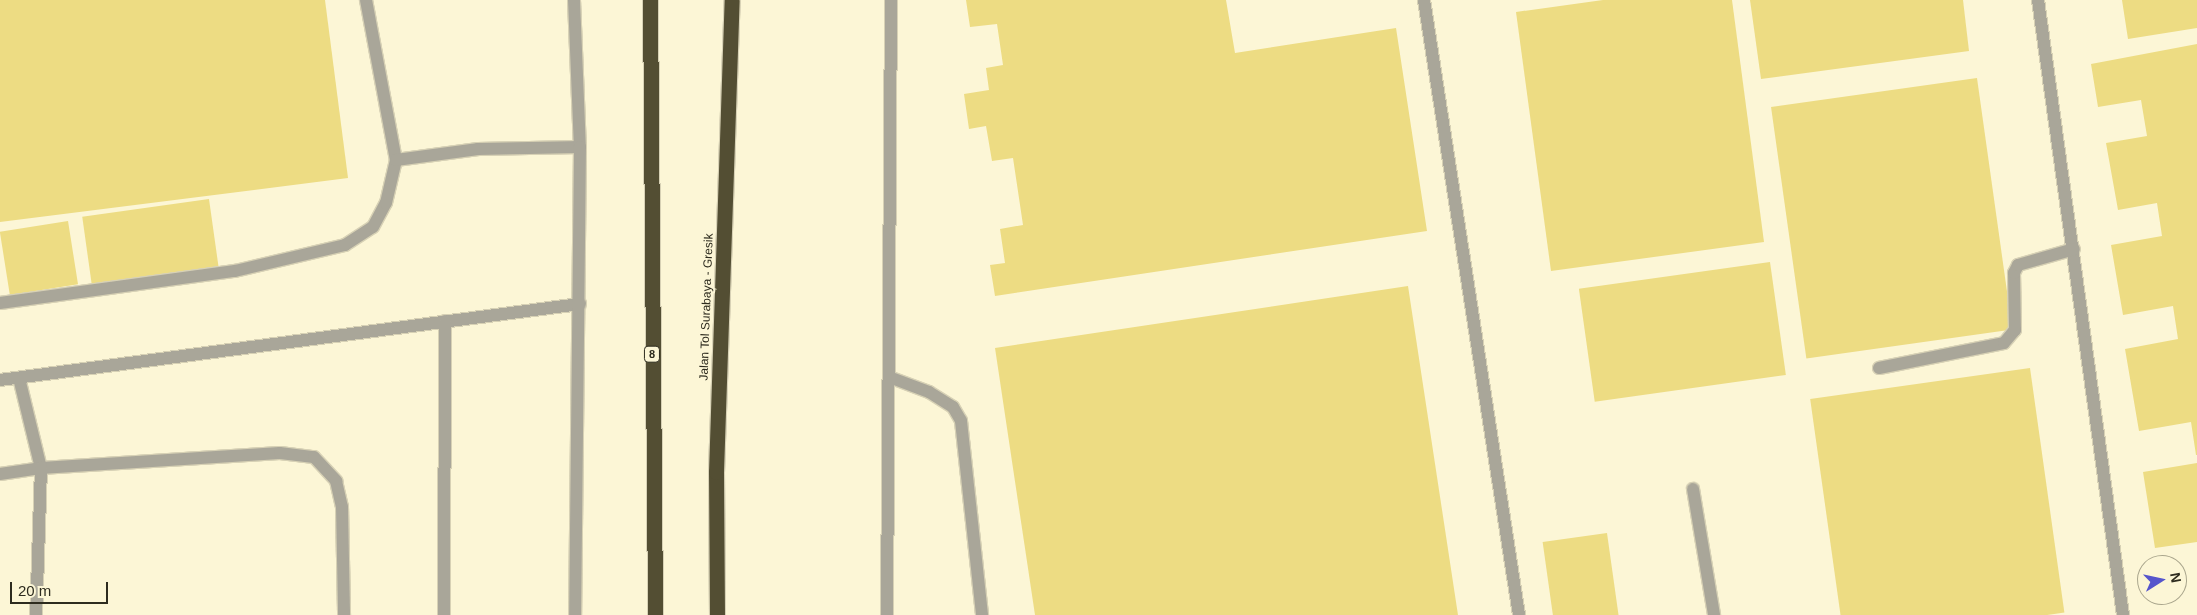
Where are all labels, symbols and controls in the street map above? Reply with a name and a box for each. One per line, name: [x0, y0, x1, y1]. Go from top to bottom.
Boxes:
street label: Jalan Tol Surabaya - Gresik: [697, 233, 717, 381]
road number: 8: [643, 346, 661, 362]
north arrow: [2137, 555, 2187, 605]
text: N: [2167, 571, 2185, 584]
scale bar: [12, 572, 110, 604]
text: 20 m: [18, 582, 51, 599]

